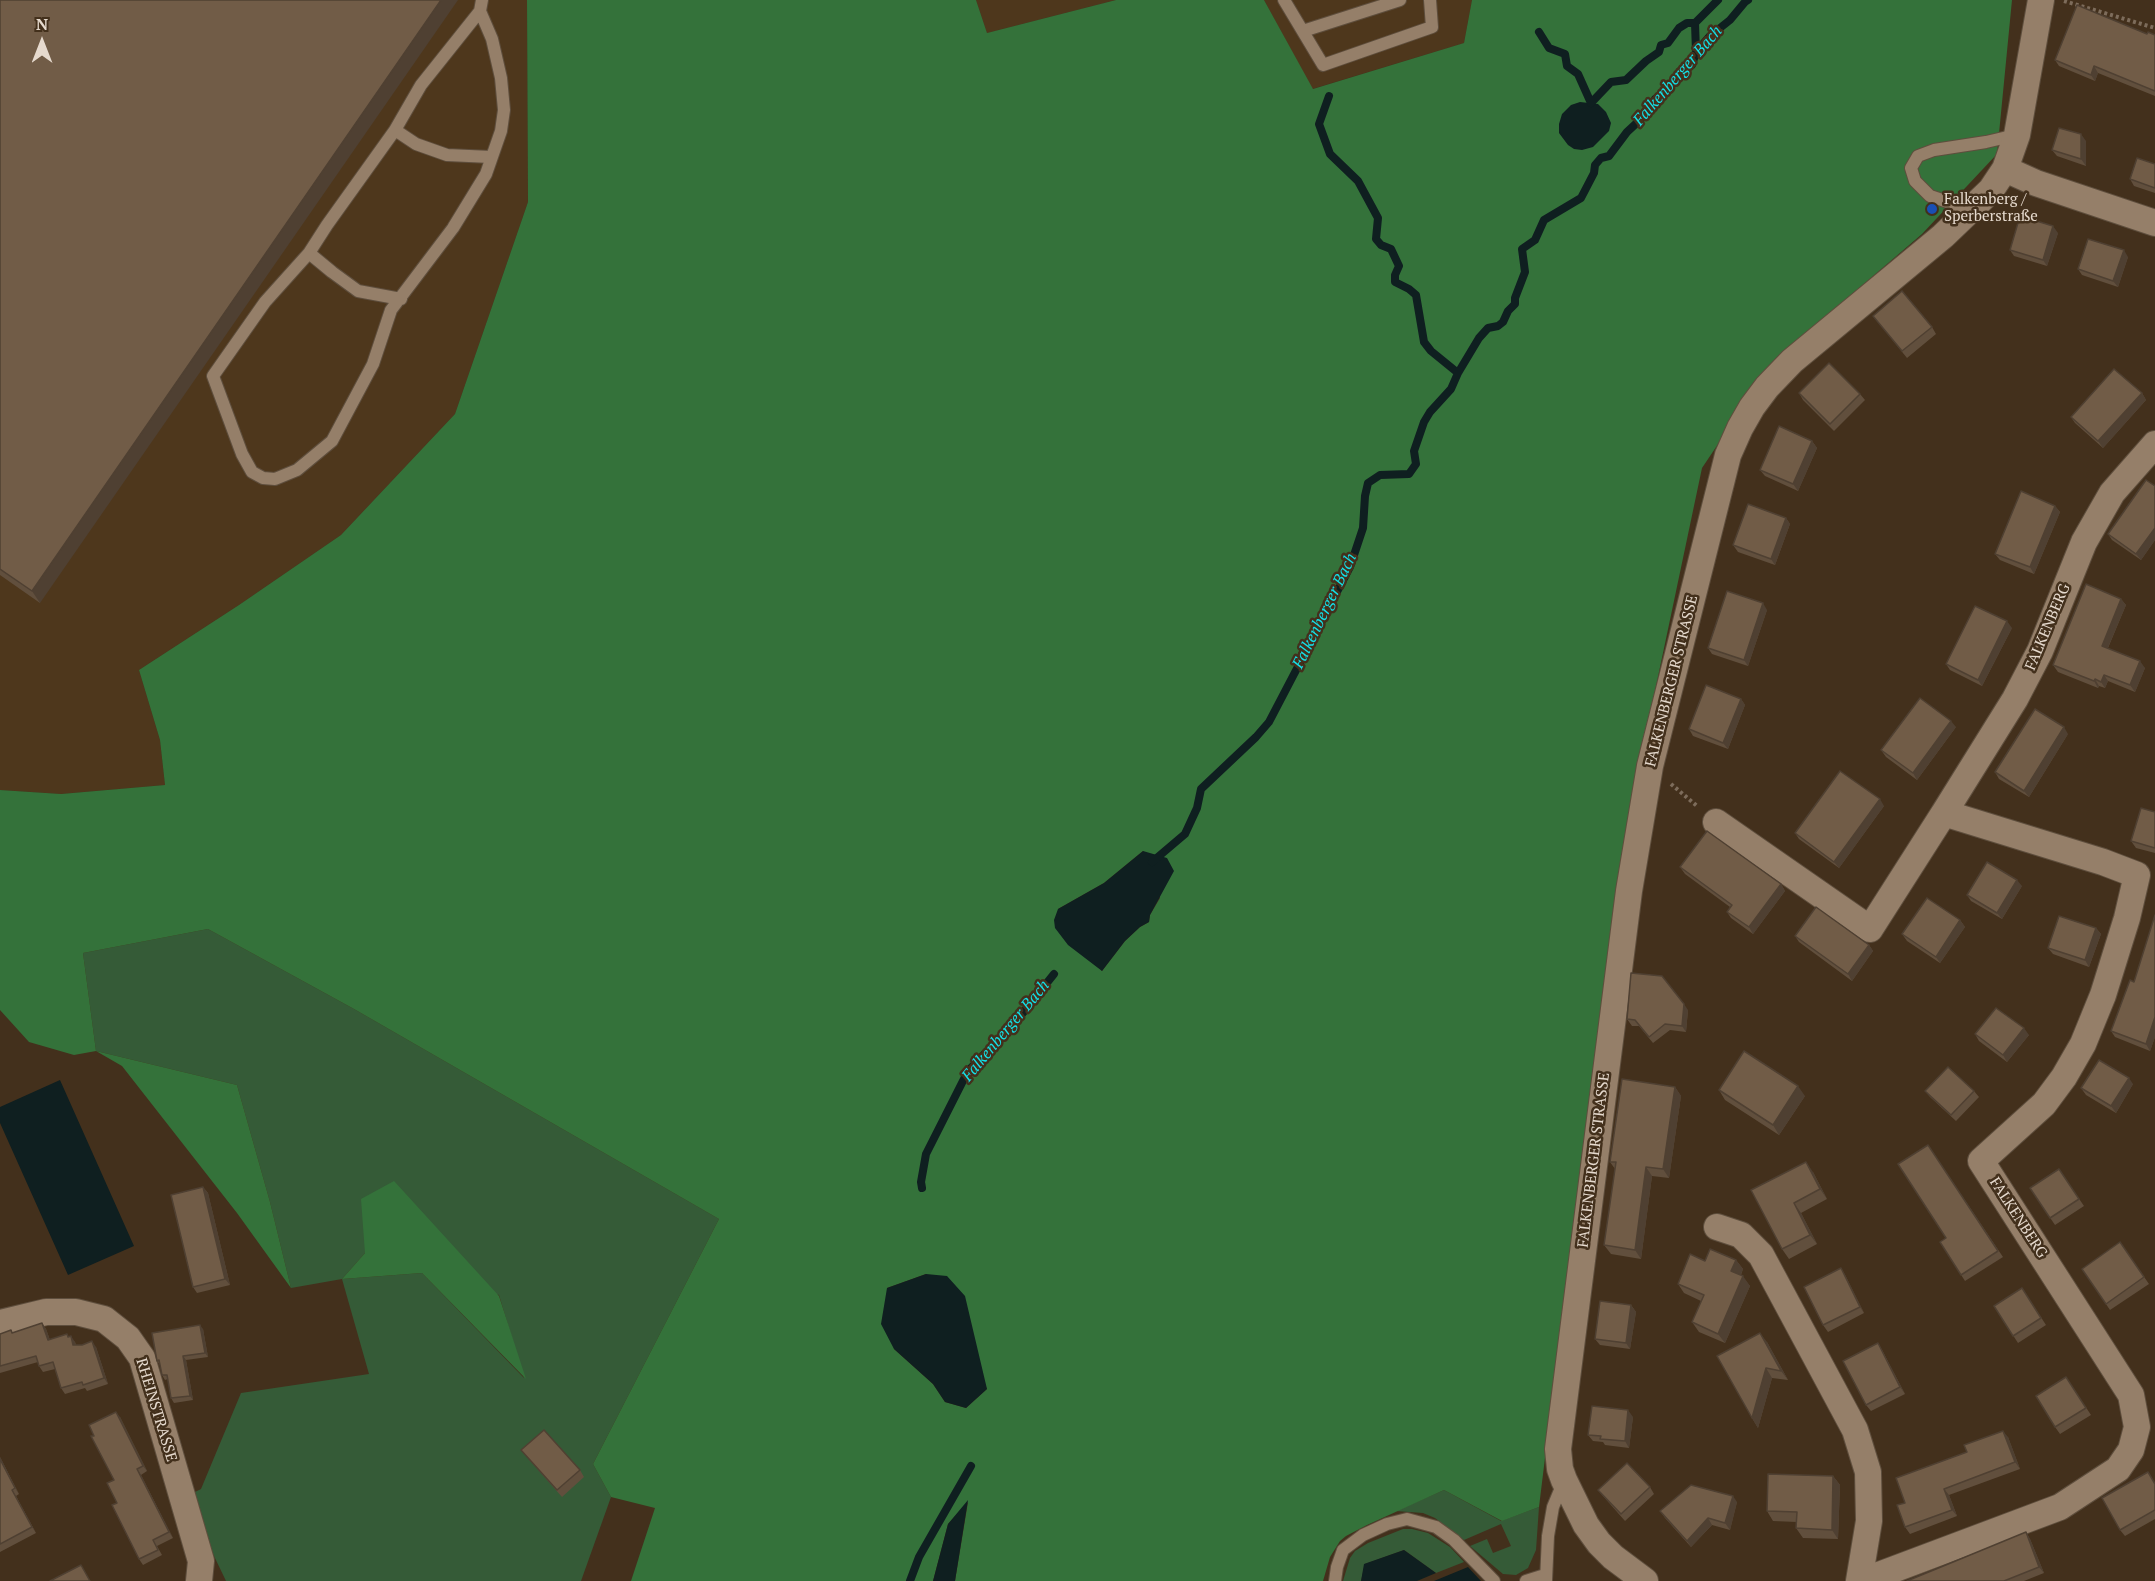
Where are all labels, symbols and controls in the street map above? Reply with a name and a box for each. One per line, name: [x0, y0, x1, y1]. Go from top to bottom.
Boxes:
north arrow: [12, 12, 72, 72]
text: N: [36, 13, 48, 35]
water label: Falkenberger Bach: [1629, 22, 1727, 130]
place label: Falkenberg / Sperberstraße: [1944, 191, 2038, 226]
marker: Falkenberg / Sperberstraße: [1925, 202, 1939, 216]
water label: Falkenberger Bach: [1289, 550, 1361, 672]
street label: FALKENBERG: [2022, 581, 2074, 673]
street label: FALKENBERGER STRASSE: [1642, 593, 1702, 769]
water label: Falkenberger Bach: [958, 977, 1054, 1085]
street label: FALKENBERGER STRASSE: [1574, 1071, 1614, 1249]
street label: FALKENBERG: [1985, 1174, 2051, 1262]
street label: RHEINSTRASSE: [132, 1356, 180, 1464]

